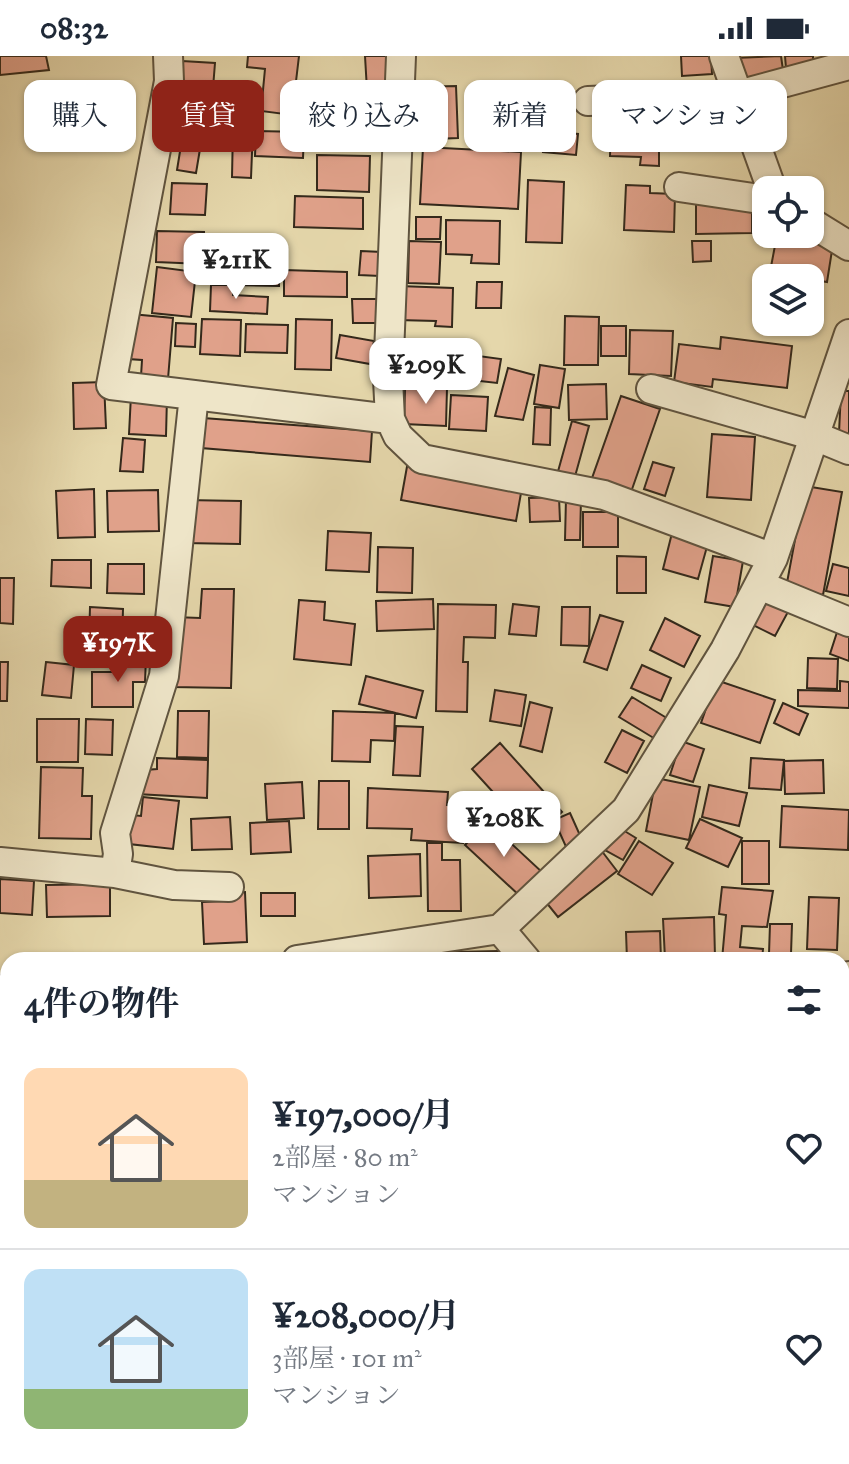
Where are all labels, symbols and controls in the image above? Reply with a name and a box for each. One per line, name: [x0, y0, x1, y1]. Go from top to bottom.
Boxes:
text: 08:32: [40, 10, 108, 46]
chip: 購入: [24, 80, 136, 152]
chip: 賃貸: [152, 80, 264, 152]
chip: 絞り込み: [280, 80, 448, 152]
chip: 新着: [464, 80, 576, 152]
chip: マンション: [592, 80, 787, 152]
map controls: [752, 176, 824, 336]
button: locate: [752, 176, 824, 248]
pin: ¥211K: [180, 233, 292, 301]
text: ¥211K: [202, 243, 270, 275]
button: layers: [752, 264, 824, 336]
pin: ¥209K: [370, 338, 482, 406]
text: ¥209K: [387, 348, 465, 380]
pin: ¥197K: [62, 616, 174, 684]
text: ¥197K: [81, 626, 155, 658]
pin: ¥208K: [448, 791, 560, 859]
text: ¥208K: [465, 801, 543, 833]
icon: filters: [782, 978, 826, 1022]
text: 4件の物件: [24, 983, 179, 1024]
text: ¥197,000/月: [272, 1094, 455, 1135]
icon: home: [88, 1100, 184, 1196]
icon: heart: [782, 1126, 826, 1170]
text: 2部屋 · 80 m²: [272, 1141, 418, 1173]
text: マンション: [272, 1178, 401, 1210]
text: ¥208,000/月: [272, 1295, 460, 1336]
icon: home: [88, 1301, 184, 1397]
icon: heart: [782, 1327, 826, 1371]
text: 3部屋 · 101 m²: [272, 1342, 422, 1374]
text: マンション: [272, 1379, 401, 1411]

